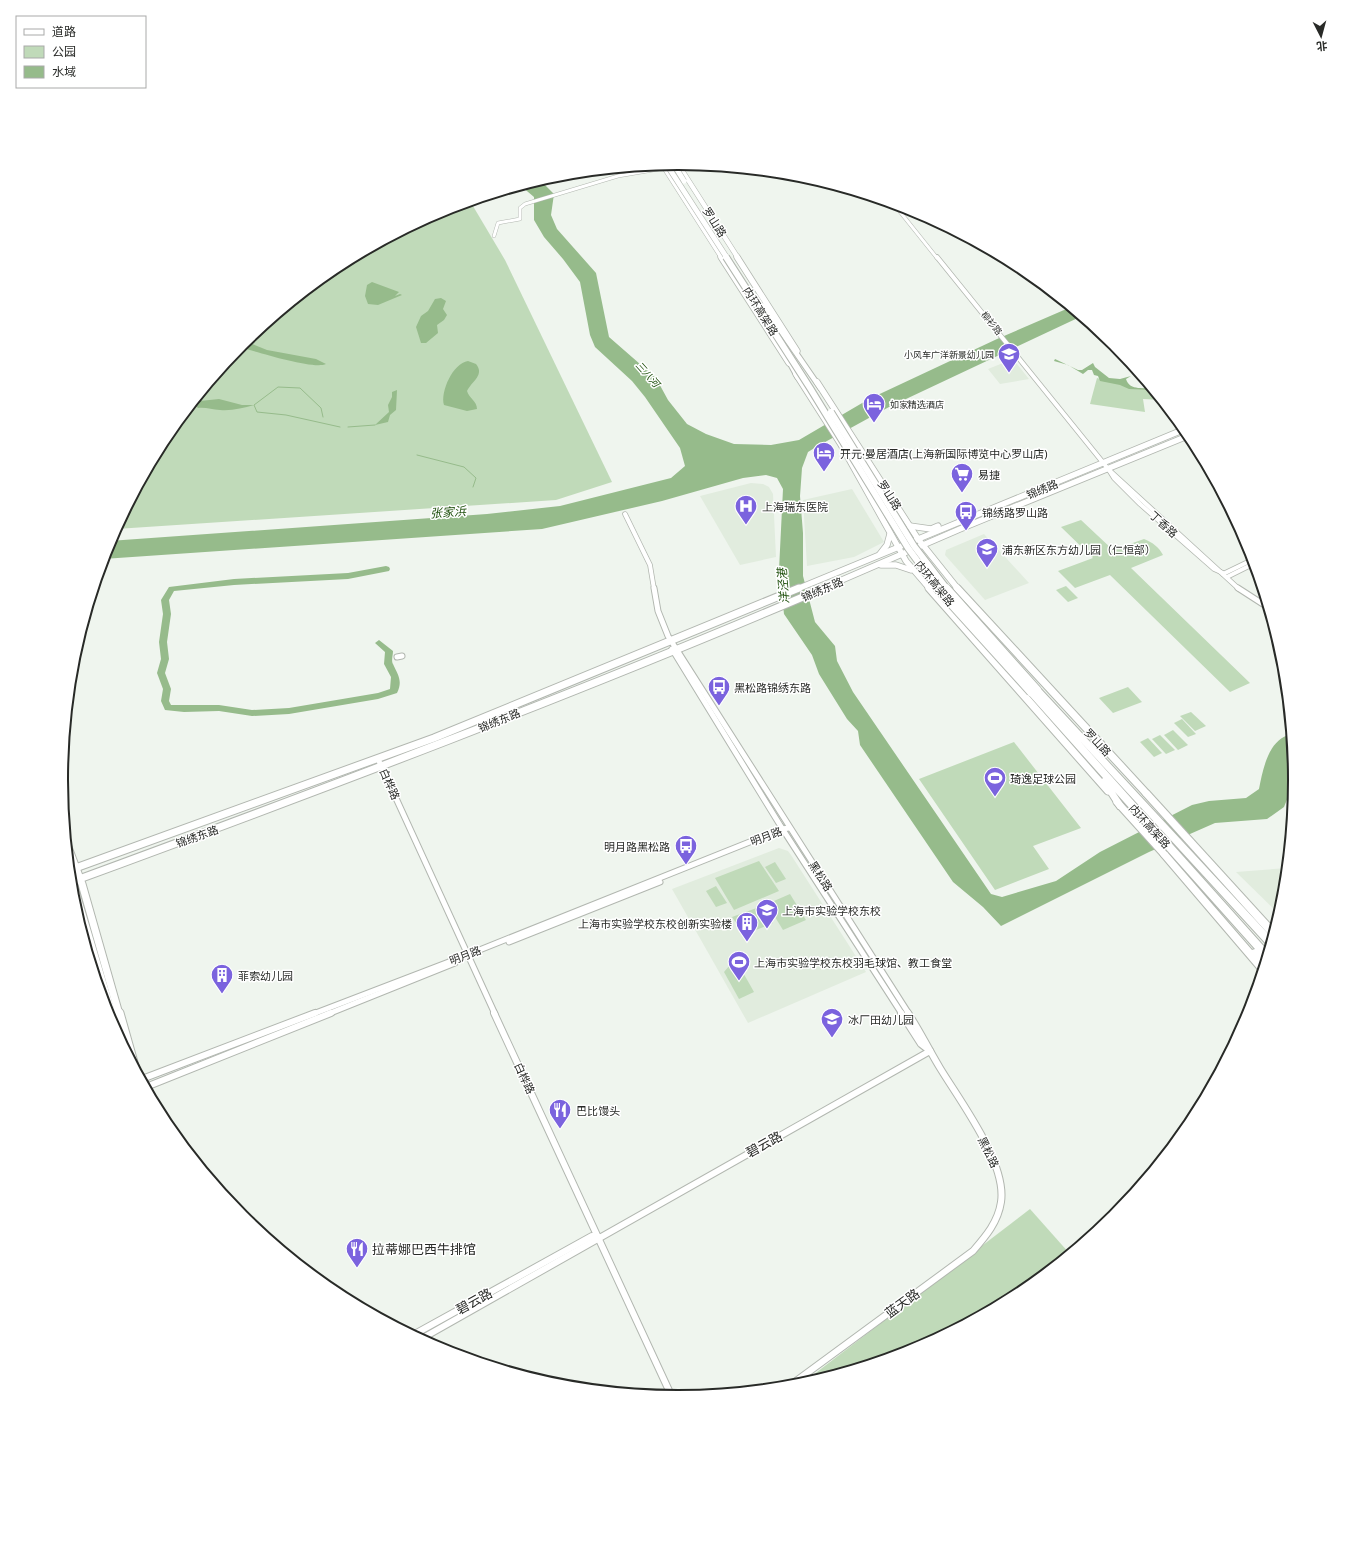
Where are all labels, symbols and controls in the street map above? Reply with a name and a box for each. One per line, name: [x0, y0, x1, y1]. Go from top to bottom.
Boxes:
legend: [16, 16, 146, 88]
north arrow: [1301, 16, 1341, 56]
text: 道路: [52, 23, 76, 40]
text: 北: [1316, 38, 1328, 54]
text: 公园: [52, 43, 76, 60]
text: 水域: [52, 63, 76, 80]
street label: 罗山路: [700, 204, 730, 240]
street label: 内环高架路: [740, 284, 782, 338]
street label: 柳衫路: [978, 308, 1006, 338]
school or university icon: 小风车广洋新景幼儿园: [996, 341, 1022, 374]
place label: 小风车广洋新景幼儿园: [904, 348, 994, 361]
water label: 三八河: [633, 358, 665, 391]
hotel icon: 如家精选酒店: [861, 391, 887, 424]
place label: 如家精选酒店: [890, 398, 944, 411]
hotel icon: 开元·曼居酒店(上海新国际博览中心罗山店): [811, 440, 837, 473]
place label: 开元·曼居酒店(上海新国际博览中心罗山店): [840, 446, 1048, 461]
supermarket icon: 易捷: [949, 461, 975, 494]
place label: 易捷: [978, 467, 1000, 482]
street label: 锦绣路: [1024, 476, 1060, 502]
street label: 罗山路: [875, 477, 905, 513]
hospital icon: 上海瑞东医院: [733, 493, 759, 526]
place label: 上海瑞东医院: [762, 499, 828, 514]
bus stop icon: 锦绣路罗山路: [953, 499, 979, 532]
water label: 张家浜: [429, 502, 468, 522]
place label: 锦绣路罗山路: [982, 505, 1048, 520]
street label: 丁香路: [1147, 507, 1181, 541]
school or university icon: 浦东新区东方幼儿园（仁恒部）: [974, 536, 1000, 569]
place label: 浦东新区东方幼儿园（仁恒部）: [1002, 542, 1156, 557]
street label: 内环高架路: [912, 557, 958, 609]
water label: 洋泾港: [773, 565, 793, 605]
street label: 锦绣东路: [799, 574, 845, 604]
bus stop icon: 黑松路锦绣东路: [706, 674, 732, 707]
place label: 黑松路锦绣东路: [734, 680, 811, 695]
street label: 锦绣东路: [476, 705, 522, 735]
street label: 罗山路: [1081, 725, 1115, 759]
sports icon: 琦逸足球公园: [982, 765, 1008, 798]
street label: 白桦路: [376, 766, 404, 802]
place label: 琦逸足球公园: [1010, 771, 1076, 786]
street label: 内环高架路: [1126, 801, 1174, 851]
street label: 锦绣东路: [174, 821, 220, 851]
street label: 明月路: [748, 823, 784, 849]
bus stop icon: 明月路黑松路: [673, 833, 699, 866]
place label: 明月路黑松路: [604, 839, 670, 854]
street label: 黑松路: [806, 858, 836, 894]
school or university icon: 上海市实验学校东校: [754, 897, 780, 930]
place label: 上海市实验学校东校: [782, 903, 881, 918]
building icon: 上海市实验学校东校创新实验楼: [734, 910, 760, 943]
place label: 上海市实验学校东校创新实验楼: [578, 916, 732, 931]
street label: 明月路: [447, 942, 483, 968]
sports icon: 上海市实验学校东校羽毛球馆、教工食堂: [726, 949, 752, 982]
place label: 上海市实验学校东校羽毛球馆、教工食堂: [754, 955, 952, 970]
building icon: 菲索幼儿园: [209, 962, 235, 995]
place label: 菲索幼儿园: [238, 968, 293, 983]
school or university icon: 冰厂田幼儿园: [819, 1006, 845, 1039]
place label: 冰厂田幼儿园: [848, 1012, 914, 1027]
street label: 白桦路: [511, 1060, 539, 1096]
restaurant icon: 巴比馒头: [547, 1097, 573, 1130]
place label: 巴比馒头: [576, 1103, 620, 1118]
street label: 碧云路: [743, 1127, 785, 1161]
street label: 黑松路: [975, 1134, 1003, 1170]
restaurant icon: 拉蒂娜巴西牛排馆: [344, 1236, 370, 1269]
place label: 拉蒂娜巴西牛排馆: [372, 1240, 476, 1258]
street label: 碧云路: [453, 1284, 495, 1318]
street label: 蓝天路: [881, 1284, 923, 1322]

